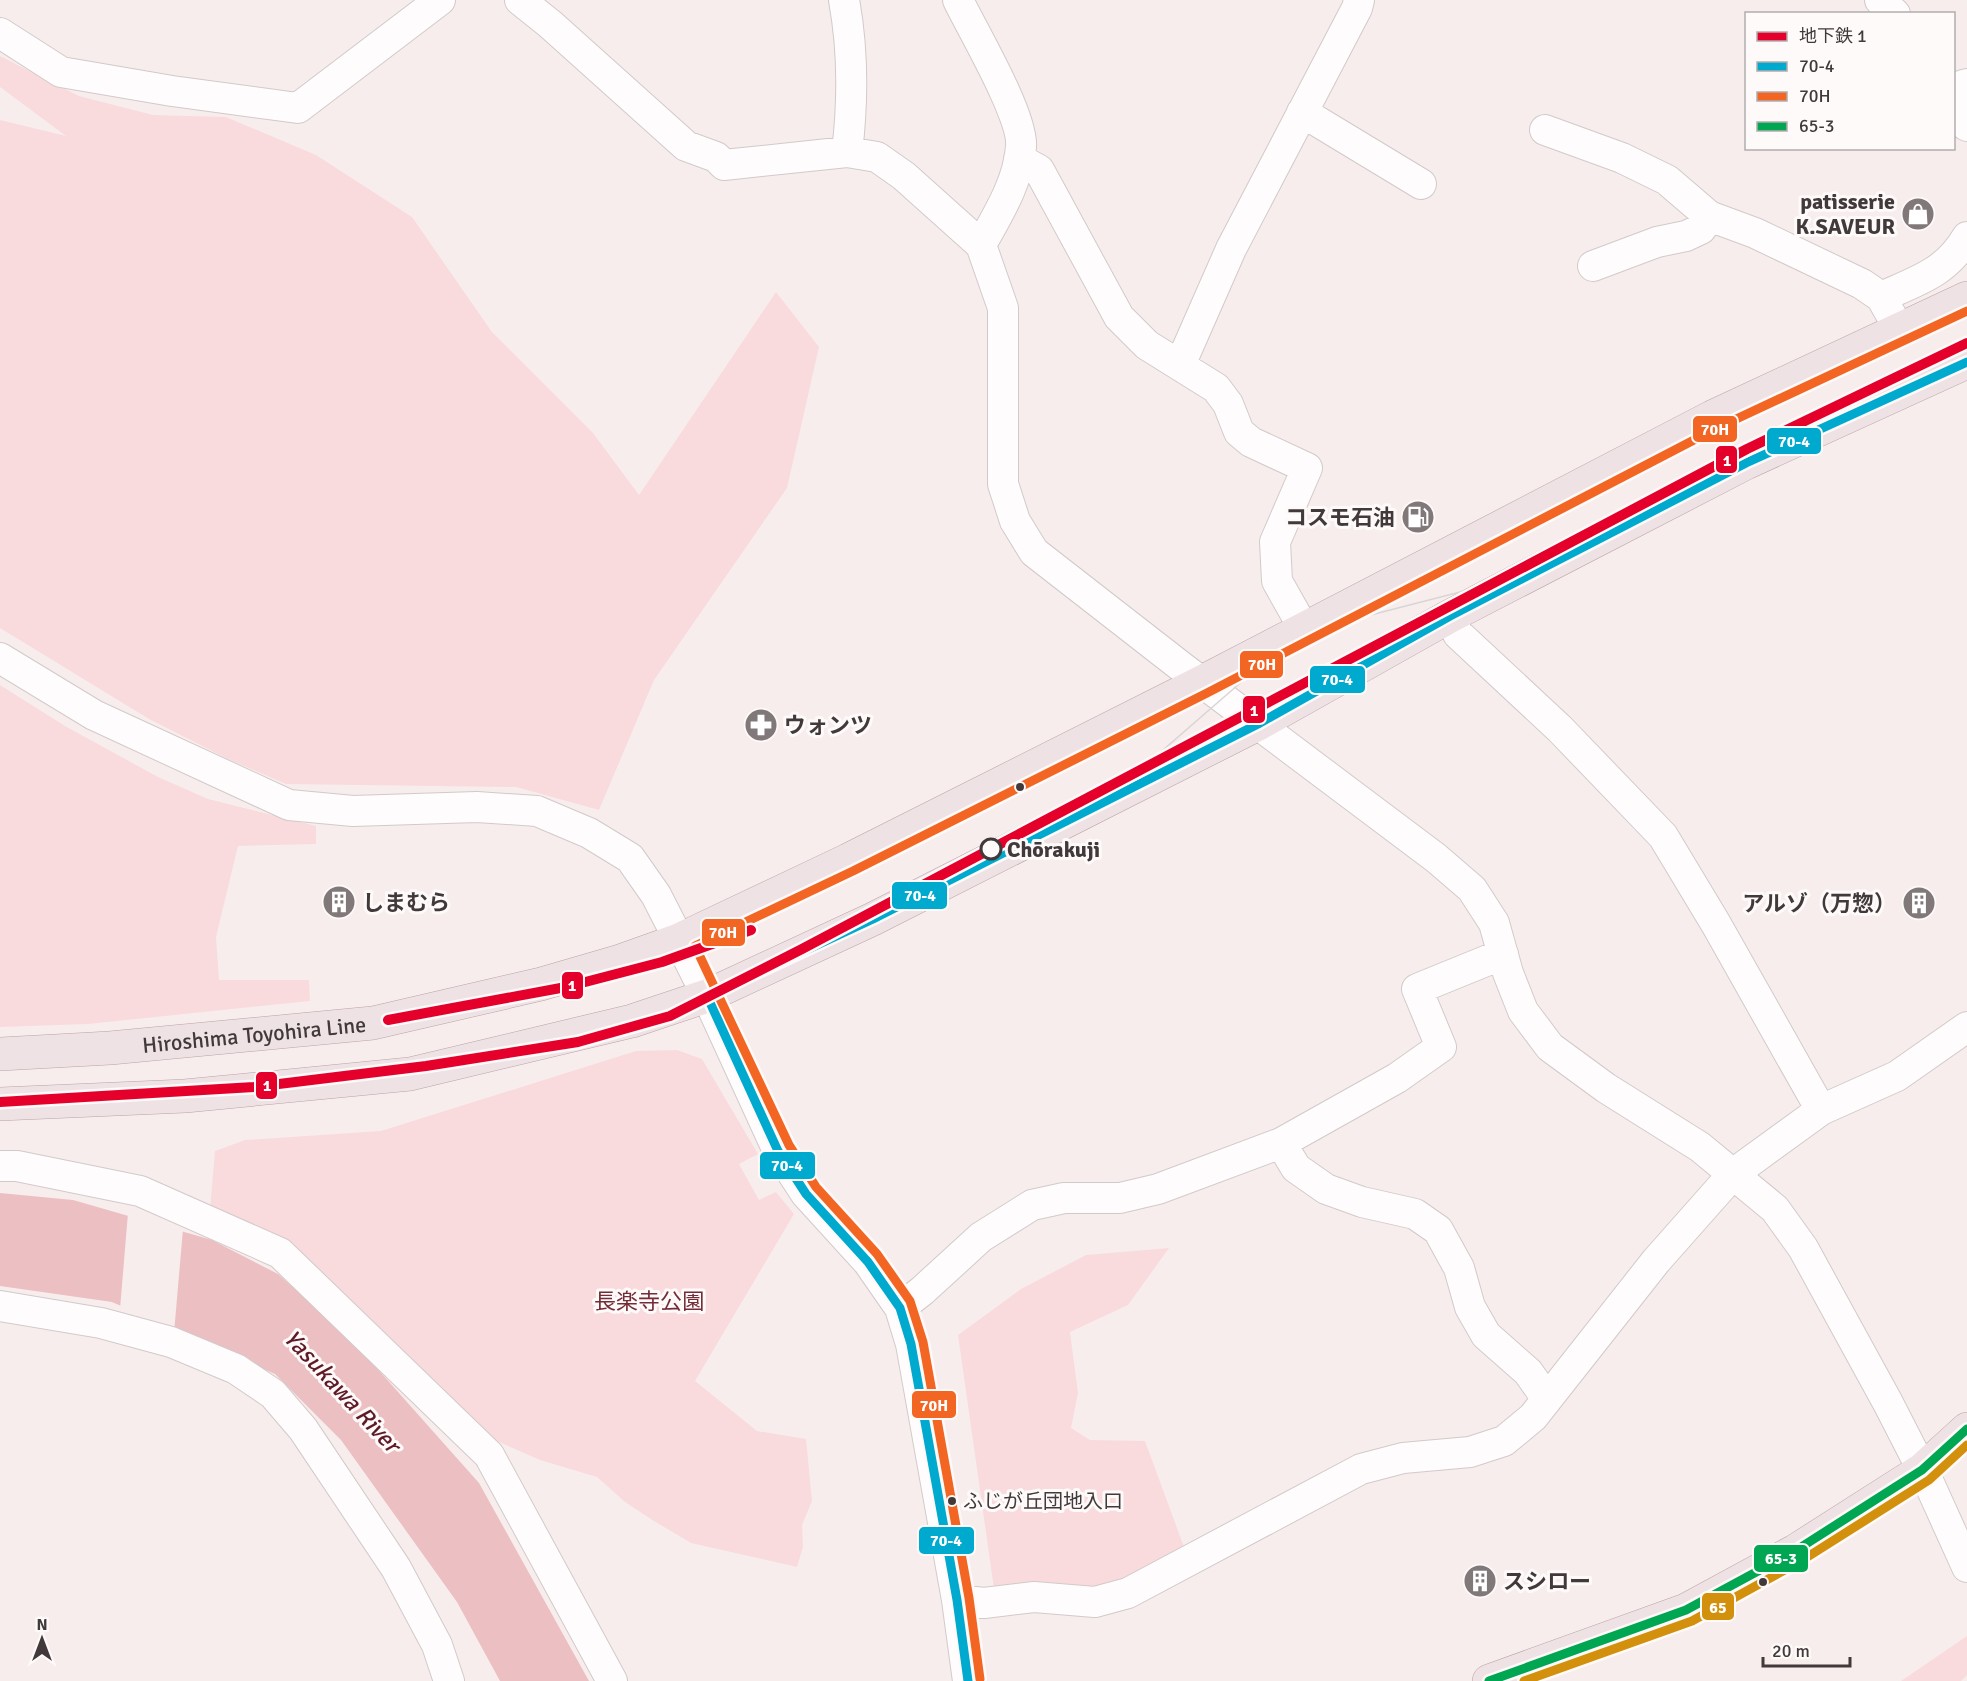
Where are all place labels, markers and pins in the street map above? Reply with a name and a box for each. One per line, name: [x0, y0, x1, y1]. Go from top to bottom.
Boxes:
place label: patisserie K.SAVEUR: [1796, 188, 1895, 240]
shop icon: patisserie K.SAVEUR: [1900, 196, 1936, 232]
fuel station icon: コスモ石油: [1400, 499, 1436, 535]
place label: コスモ石油: [1285, 504, 1395, 531]
pharmacy icon: ウォンツ: [743, 707, 779, 743]
place label: ウォンツ: [784, 712, 872, 739]
unlabelled marker: [1014, 781, 1026, 793]
place label: Chōrakuji: [1007, 836, 1100, 863]
marker: Chōrakuji: [980, 838, 1002, 860]
building icon: しまむら: [321, 884, 357, 920]
building icon: アルゾ（万惣）: [1901, 885, 1937, 921]
place label: しまむら: [362, 889, 450, 916]
place label: アルゾ（万惣）: [1742, 890, 1896, 917]
place label: ふじが丘団地入口: [963, 1489, 1123, 1514]
marker: ふじが丘団地入口: [946, 1495, 958, 1507]
building icon: スシロー: [1462, 1563, 1498, 1599]
place label: スシロー: [1503, 1568, 1591, 1595]
unlabelled marker: [1757, 1576, 1769, 1588]

